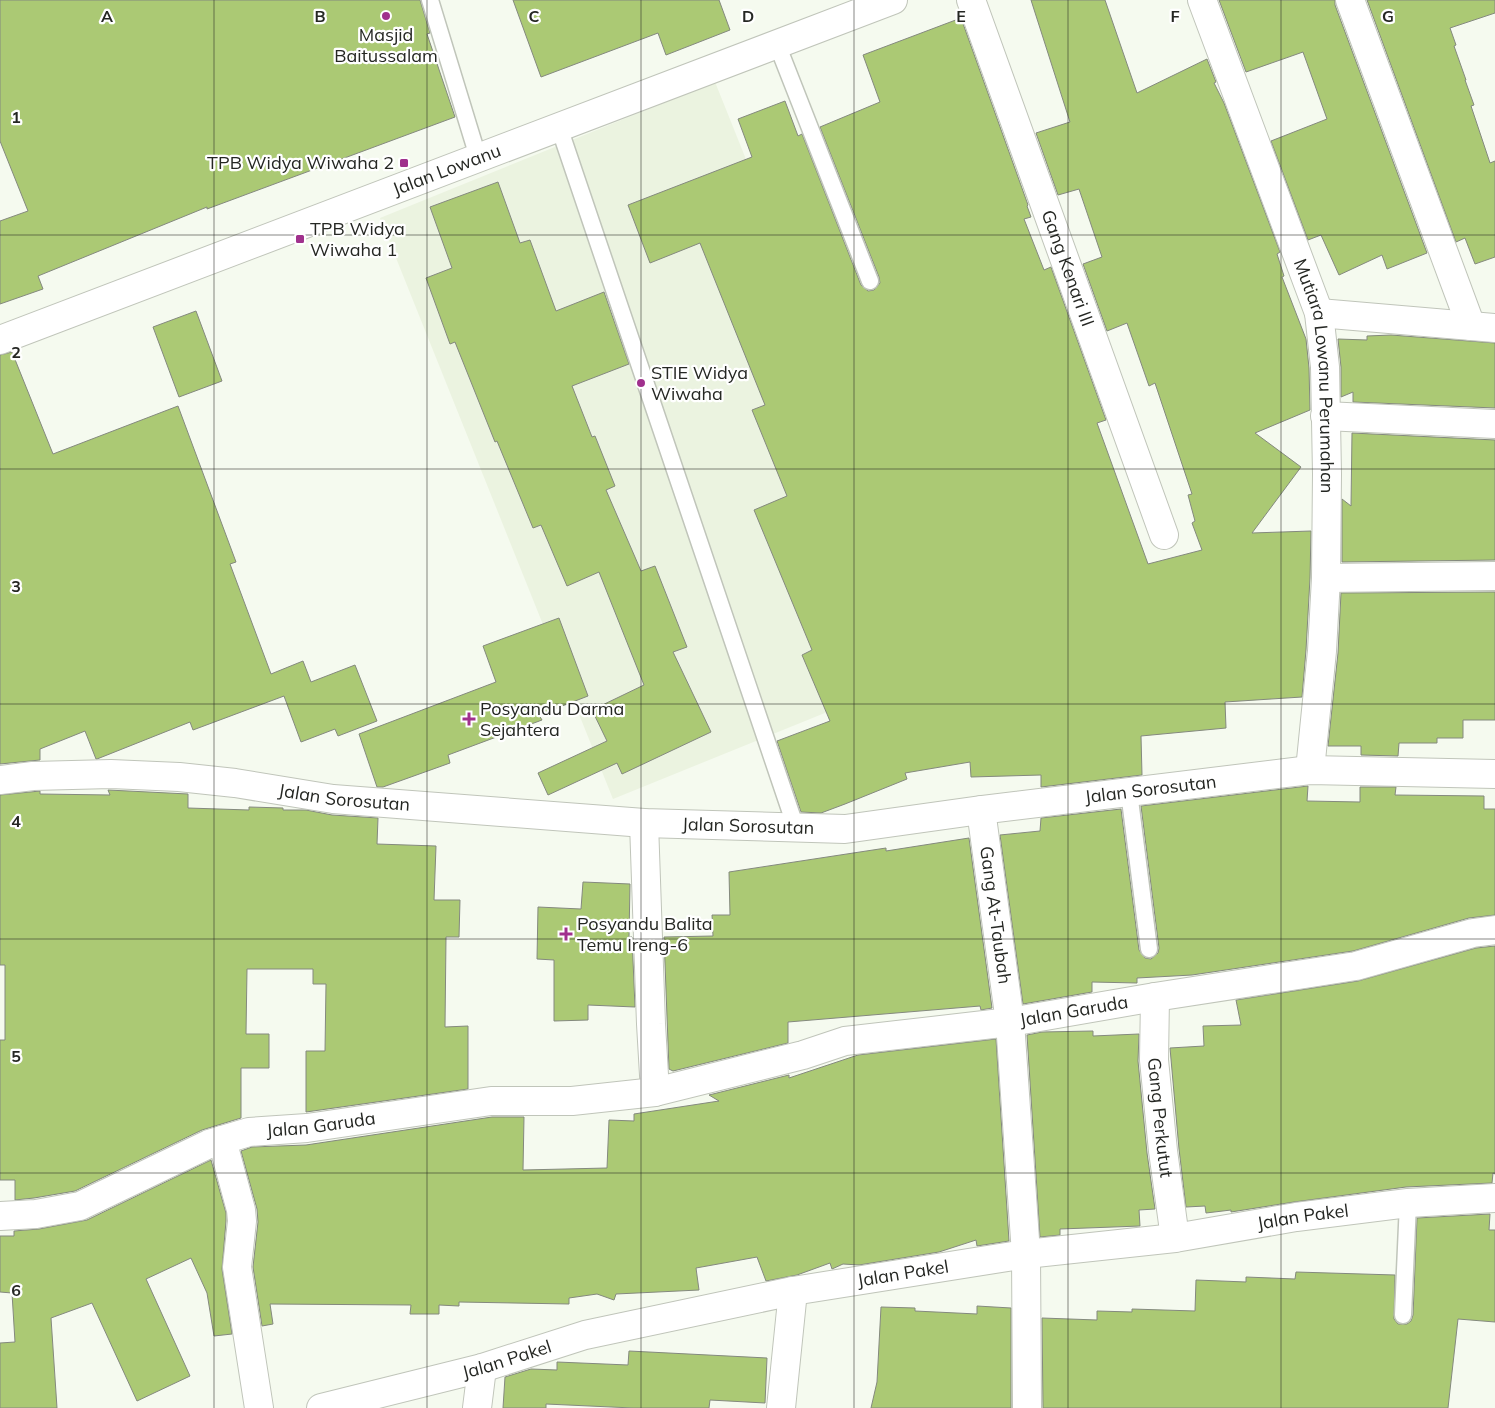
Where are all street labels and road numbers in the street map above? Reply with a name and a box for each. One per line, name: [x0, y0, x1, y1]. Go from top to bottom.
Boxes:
street label: Jalan Lowanu: [389, 138, 504, 201]
street label: Gang Kenari III: [1037, 207, 1100, 329]
street label: Mutiara Lowanu Perumahan: [1289, 255, 1339, 493]
street label: Jalan Sorosutan: [1083, 769, 1217, 808]
street label: Jalan Sorosutan: [277, 778, 411, 816]
street label: Jalan Sorosutan: [682, 812, 815, 839]
street label: Gang At-Taubah: [975, 845, 1017, 985]
street label: Jalan Garuda: [1018, 990, 1130, 1031]
street label: Gang Perkutut: [1143, 1057, 1179, 1179]
street label: Jalan Garuda: [266, 1106, 377, 1142]
street label: Jalan Pakel: [1255, 1199, 1350, 1235]
street label: Jalan Pakel: [855, 1254, 950, 1292]
street label: Jalan Pakel: [460, 1335, 554, 1384]

